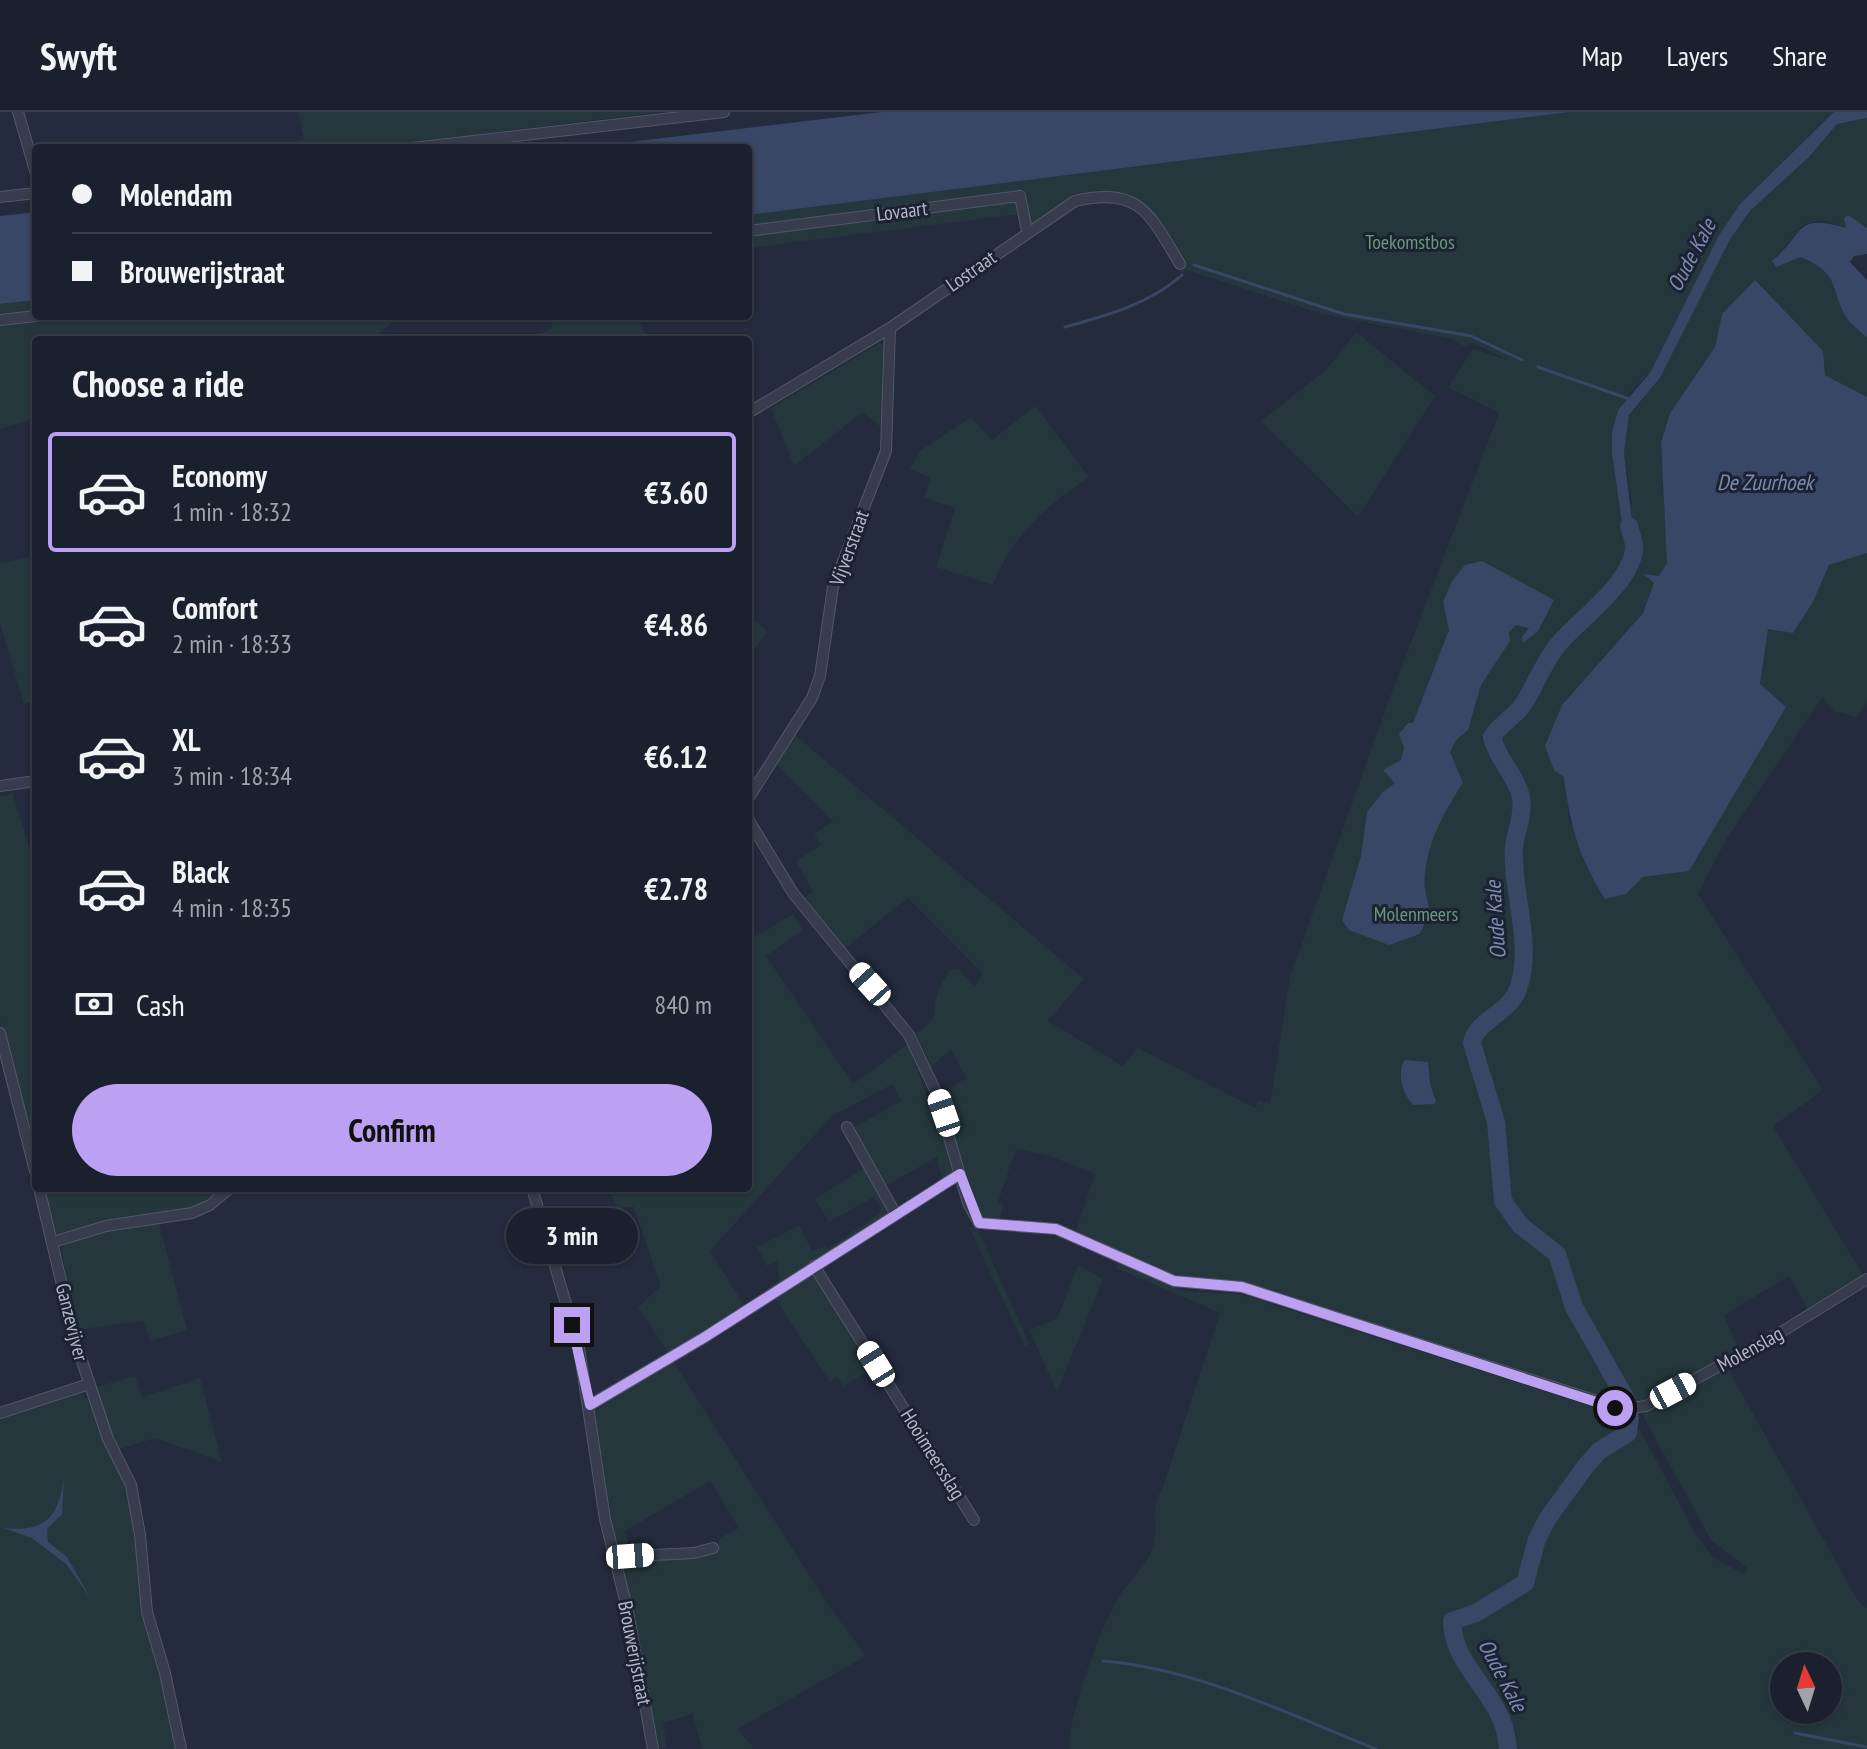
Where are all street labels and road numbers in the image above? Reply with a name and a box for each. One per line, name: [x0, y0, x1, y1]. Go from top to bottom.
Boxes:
street label: Lovaart: [875, 195, 929, 227]
street label: Lostraat: [941, 244, 1002, 298]
street label: Vijverstraat: [823, 506, 875, 590]
street label: Ganzevijver: [50, 1280, 94, 1364]
street label: Molenslag: [1713, 1320, 1787, 1378]
street label: Hooimeersslag: [895, 1404, 971, 1504]
street label: Brouwerijstraat: [612, 1599, 658, 1708]

